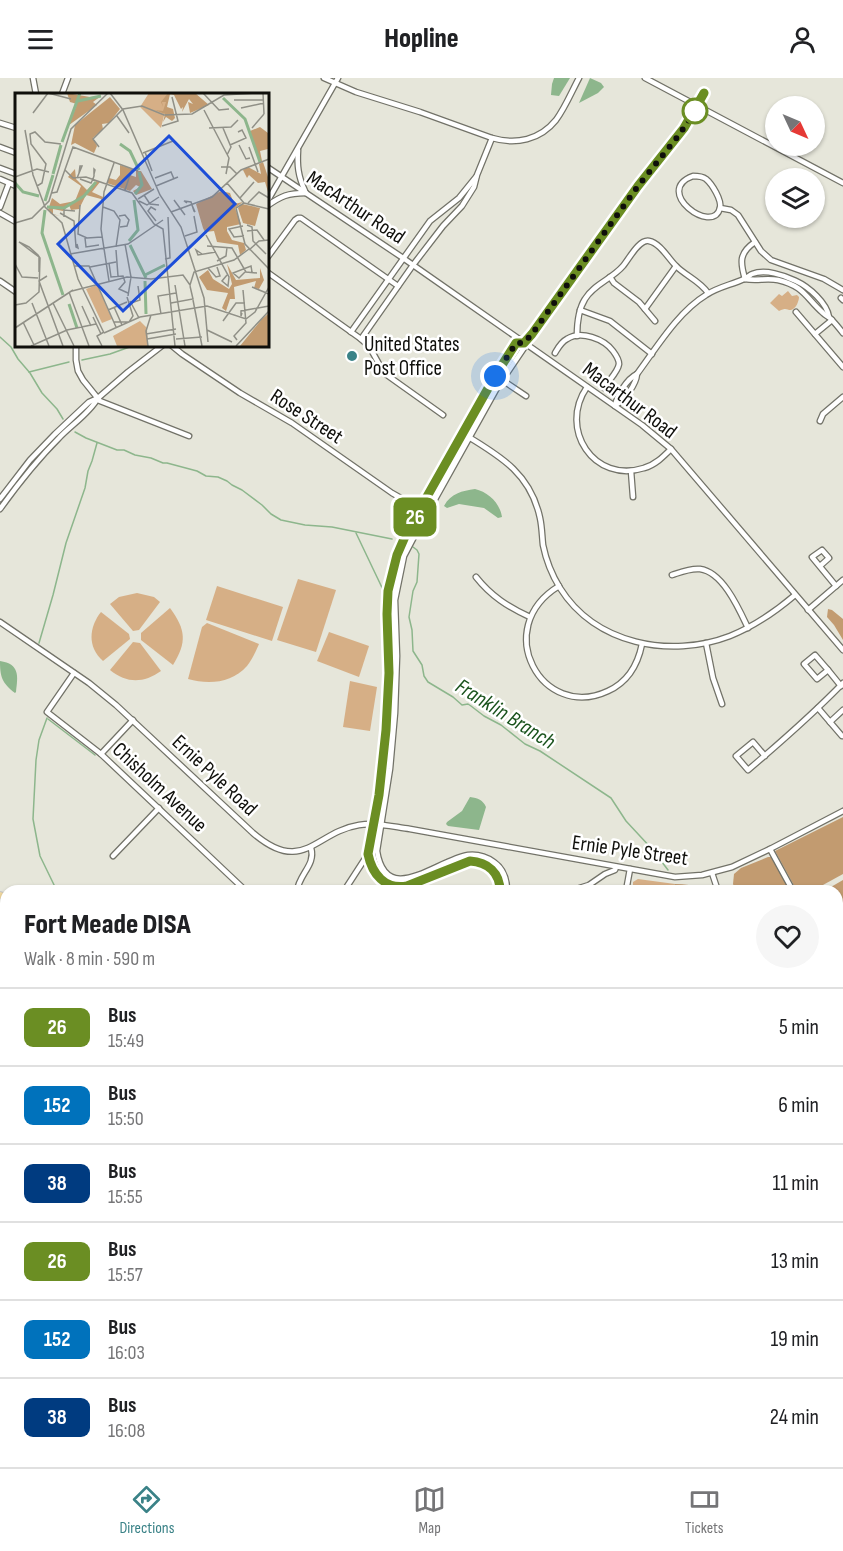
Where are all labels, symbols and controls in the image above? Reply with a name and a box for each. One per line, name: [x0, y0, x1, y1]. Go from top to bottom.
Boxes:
icon: menu: [24, 23, 57, 56]
text: Hopline: [384, 23, 459, 55]
icon: person: [786, 23, 819, 56]
inset map: [15, 93, 268, 346]
north arrow: [765, 96, 825, 156]
map controls: [765, 96, 825, 228]
unlabelled marker: [682, 98, 708, 124]
street label: MacArthur Road: [302, 165, 410, 249]
button: layers: [765, 168, 825, 228]
place label: United States Post Office: [364, 332, 460, 381]
marker: United States Post Office: [345, 349, 359, 363]
street label: Macarthur Road: [578, 357, 682, 444]
your location: [480, 361, 510, 391]
street label: Rose Street: [266, 384, 348, 449]
line badge: 26: [388, 498, 442, 536]
text: 26: [405, 505, 425, 530]
water label: Franklin Branch: [450, 673, 560, 756]
street label: Ernie Pyle Road: [167, 730, 262, 821]
street label: Chisholm Avenue: [107, 737, 212, 838]
street label: Ernie Pyle Street: [570, 830, 689, 871]
button: heart: [756, 905, 819, 968]
text: Fort Meade DISA: [24, 908, 191, 941]
text: Walk · 8 min · 590 m: [24, 947, 155, 971]
text: Bus: [108, 1002, 137, 1029]
text: 5 min: [779, 1014, 819, 1041]
text: 26: [47, 1015, 67, 1040]
text: 15:49: [108, 1029, 144, 1053]
text: Bus: [108, 1080, 137, 1107]
text: 6 min: [778, 1092, 819, 1119]
text: 152: [44, 1093, 70, 1118]
text: 15:50: [108, 1107, 144, 1131]
text: Bus: [108, 1158, 137, 1185]
text: 11 min: [772, 1170, 819, 1197]
text: 38: [47, 1171, 67, 1196]
text: 15:55: [108, 1185, 143, 1209]
text: Bus: [108, 1236, 137, 1263]
text: 13 min: [771, 1248, 819, 1275]
text: 26: [47, 1249, 67, 1274]
text: 15:57: [108, 1263, 143, 1287]
text: Bus: [108, 1314, 137, 1341]
text: 19 min: [770, 1326, 819, 1353]
text: 152: [44, 1327, 70, 1352]
text: 16:03: [108, 1341, 145, 1365]
text: Bus: [108, 1392, 137, 1419]
text: 24 min: [770, 1404, 819, 1431]
text: 38: [47, 1405, 67, 1430]
text: 16:08: [108, 1419, 145, 1443]
tab: Directions: [119, 1483, 174, 1538]
tab: Map: [413, 1483, 446, 1538]
tab: Tickets: [685, 1483, 724, 1538]

